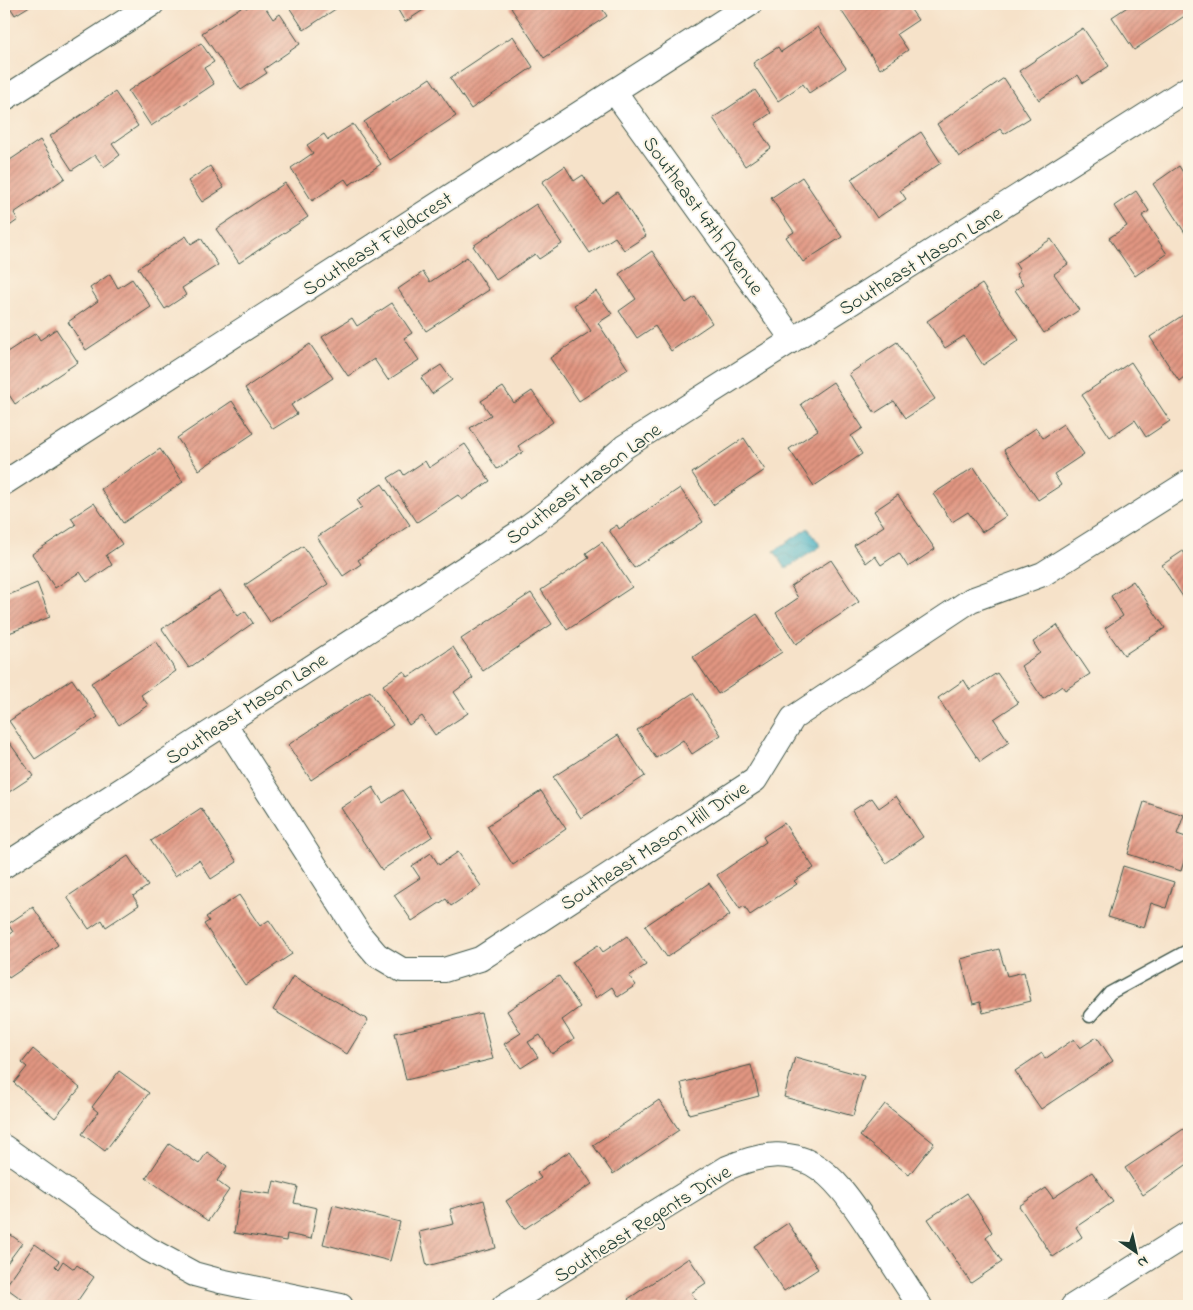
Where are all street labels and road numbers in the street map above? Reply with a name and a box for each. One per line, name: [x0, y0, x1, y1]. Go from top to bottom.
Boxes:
street label: Southeast 47th Avenue: [634, 131, 770, 302]
street label: Southeast Fieldcrest: [298, 186, 459, 305]
street label: Southeast Mason Lane: [834, 200, 1009, 324]
street label: Southeast Mason Lane: [501, 417, 668, 553]
street label: Southeast Mason Lane: [161, 647, 334, 773]
street label: Southeast Mason Hill Drive: [555, 775, 755, 919]
street label: Southeast Regents Drive: [549, 1159, 738, 1292]

